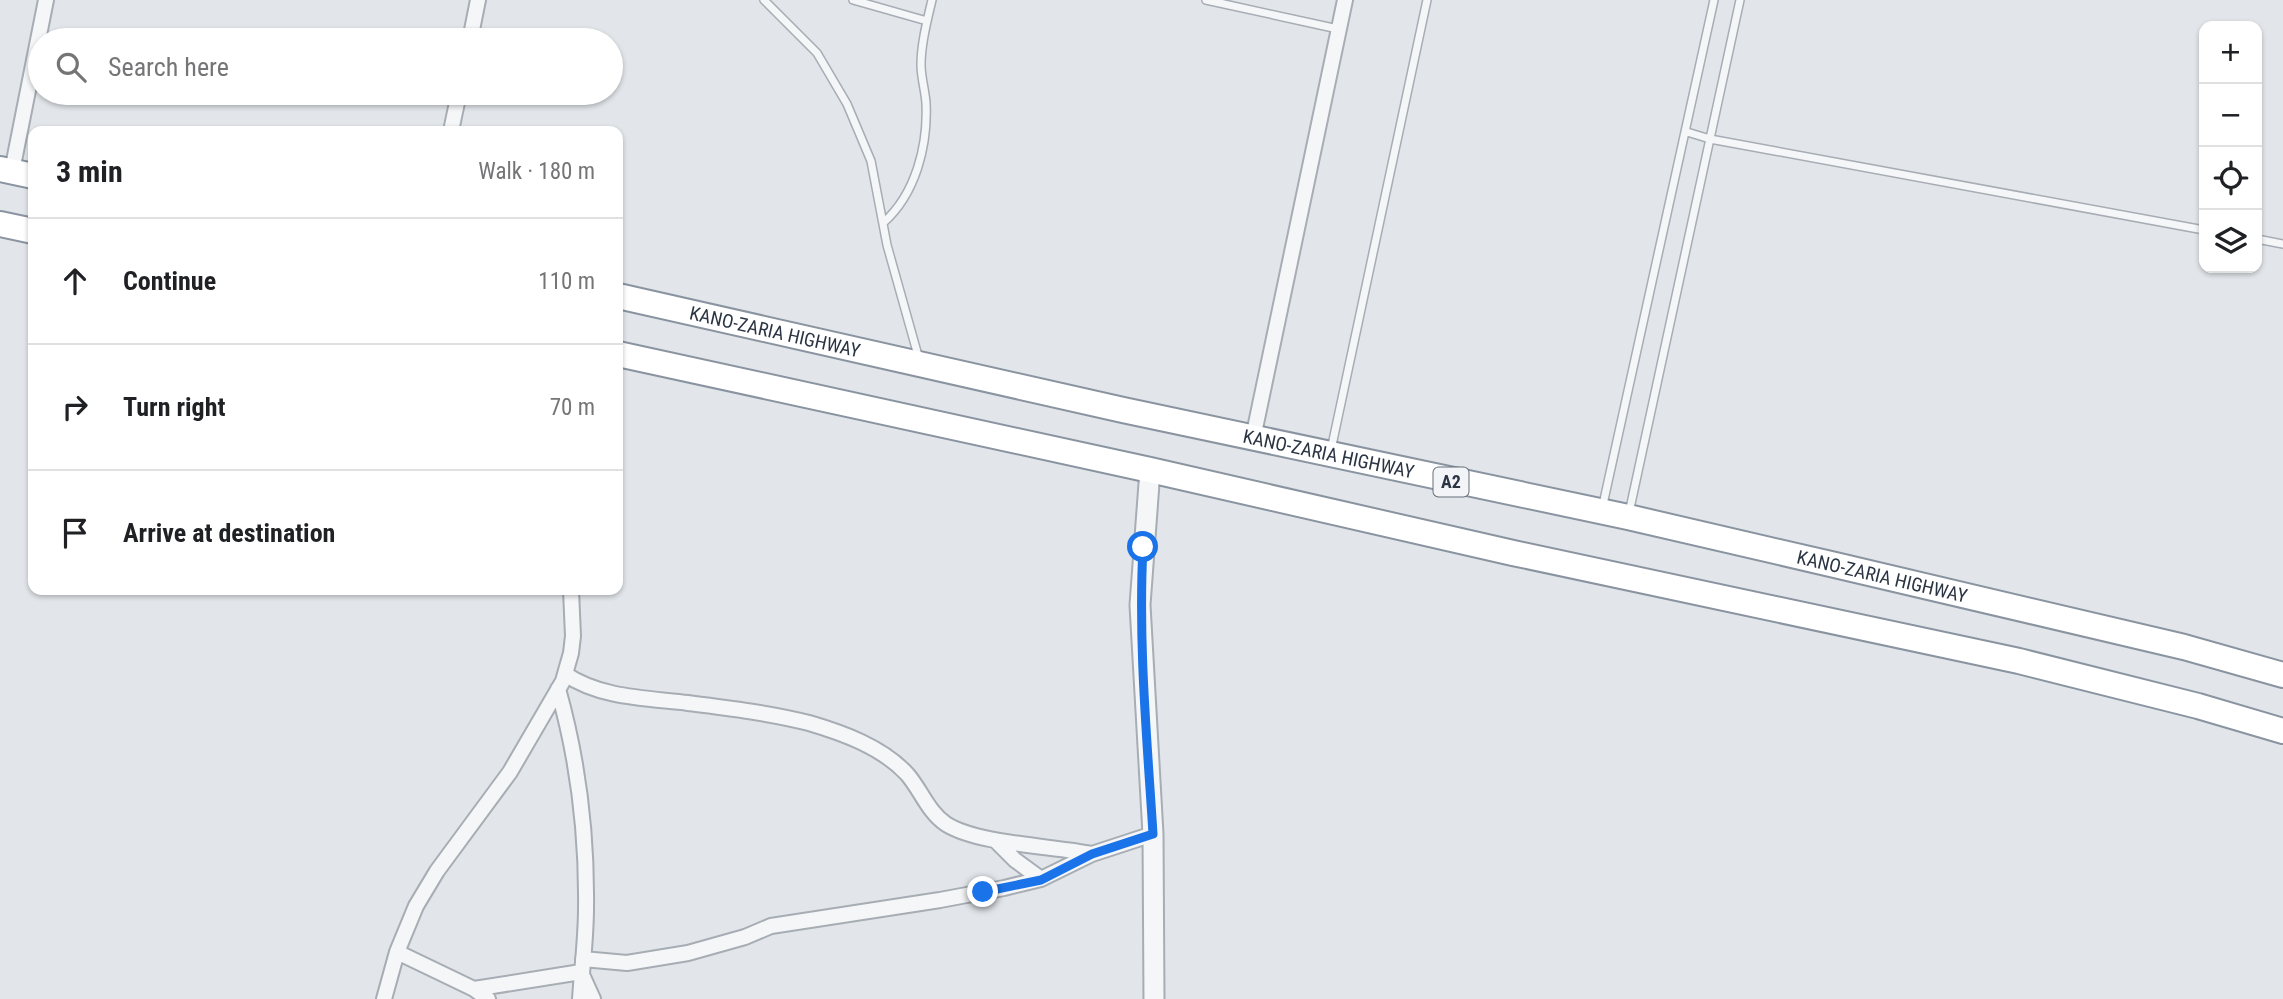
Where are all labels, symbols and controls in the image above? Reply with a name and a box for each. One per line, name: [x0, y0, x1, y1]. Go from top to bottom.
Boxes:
map controls: [2199, 21, 2262, 273]
button: +: [2199, 21, 2262, 84]
search box: [28, 28, 623, 105]
icon: search: [52, 48, 90, 86]
text: Search here: [108, 52, 229, 82]
button: −: [2199, 84, 2262, 147]
button: locate: [2199, 147, 2262, 210]
text: 3 min: [56, 154, 123, 189]
text: Walk · 180 m: [478, 158, 595, 185]
button: layers: [2199, 210, 2262, 273]
icon: ahead: [56, 262, 94, 300]
text: Continue: [123, 266, 216, 296]
text: 110 m: [538, 268, 595, 295]
street label: KANO-ZARIA HIGHWAY: [687, 302, 863, 362]
icon: right: [56, 388, 94, 426]
text: Turn right: [123, 392, 225, 422]
text: 70 m: [550, 394, 595, 421]
street label: KANO-ZARIA HIGHWAY: [1241, 425, 1416, 483]
road number: A2: [1434, 468, 1468, 496]
icon: arrive: [56, 514, 94, 552]
text: Arrive at destination: [123, 518, 335, 548]
route start: [1127, 531, 1158, 562]
street label: KANO-ZARIA HIGHWAY: [1795, 546, 1970, 608]
route end: [967, 876, 998, 907]

